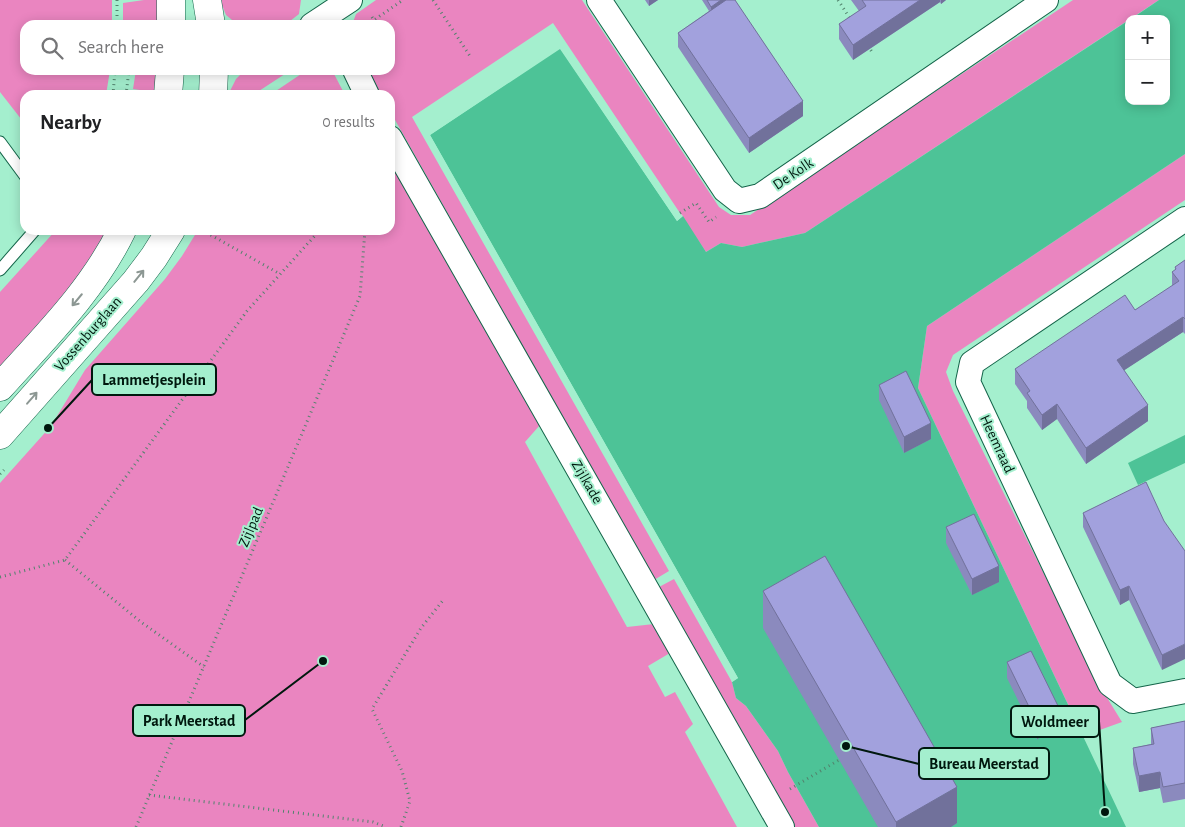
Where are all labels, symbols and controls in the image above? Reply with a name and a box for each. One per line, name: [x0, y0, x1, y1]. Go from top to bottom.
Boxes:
map controls: [1125, 15, 1170, 105]
button: +: [1125, 15, 1170, 60]
search box: [20, 20, 395, 75]
icon: search: [38, 34, 66, 62]
text: Search here: [78, 38, 164, 57]
button: −: [1125, 60, 1170, 105]
text: Nearby: [40, 112, 101, 133]
text: 0 results: [322, 114, 375, 130]
street label: De Kolk: [770, 155, 816, 193]
one-way arrow: [134, 270, 145, 283]
street label: Vossenburglaan: [52, 294, 124, 374]
one-way arrow: [71, 294, 83, 307]
callout: Lammetjesplein: [92, 364, 216, 395]
text: Lammetjesplein: [102, 372, 206, 389]
one-way arrow: [26, 392, 38, 405]
street label: Heemraad: [977, 413, 1017, 475]
street label: Zijlkade: [569, 458, 605, 506]
street label: Zijlpad: [236, 505, 266, 549]
callout: Park Meerstad: [133, 705, 245, 736]
callout: Woldmeer: [1011, 706, 1099, 737]
text: Park Meerstad: [143, 713, 236, 729]
text: Woldmeer: [1021, 714, 1089, 730]
callout: Bureau Meerstad: [919, 748, 1049, 779]
text: Bureau Meerstad: [929, 756, 1040, 772]

